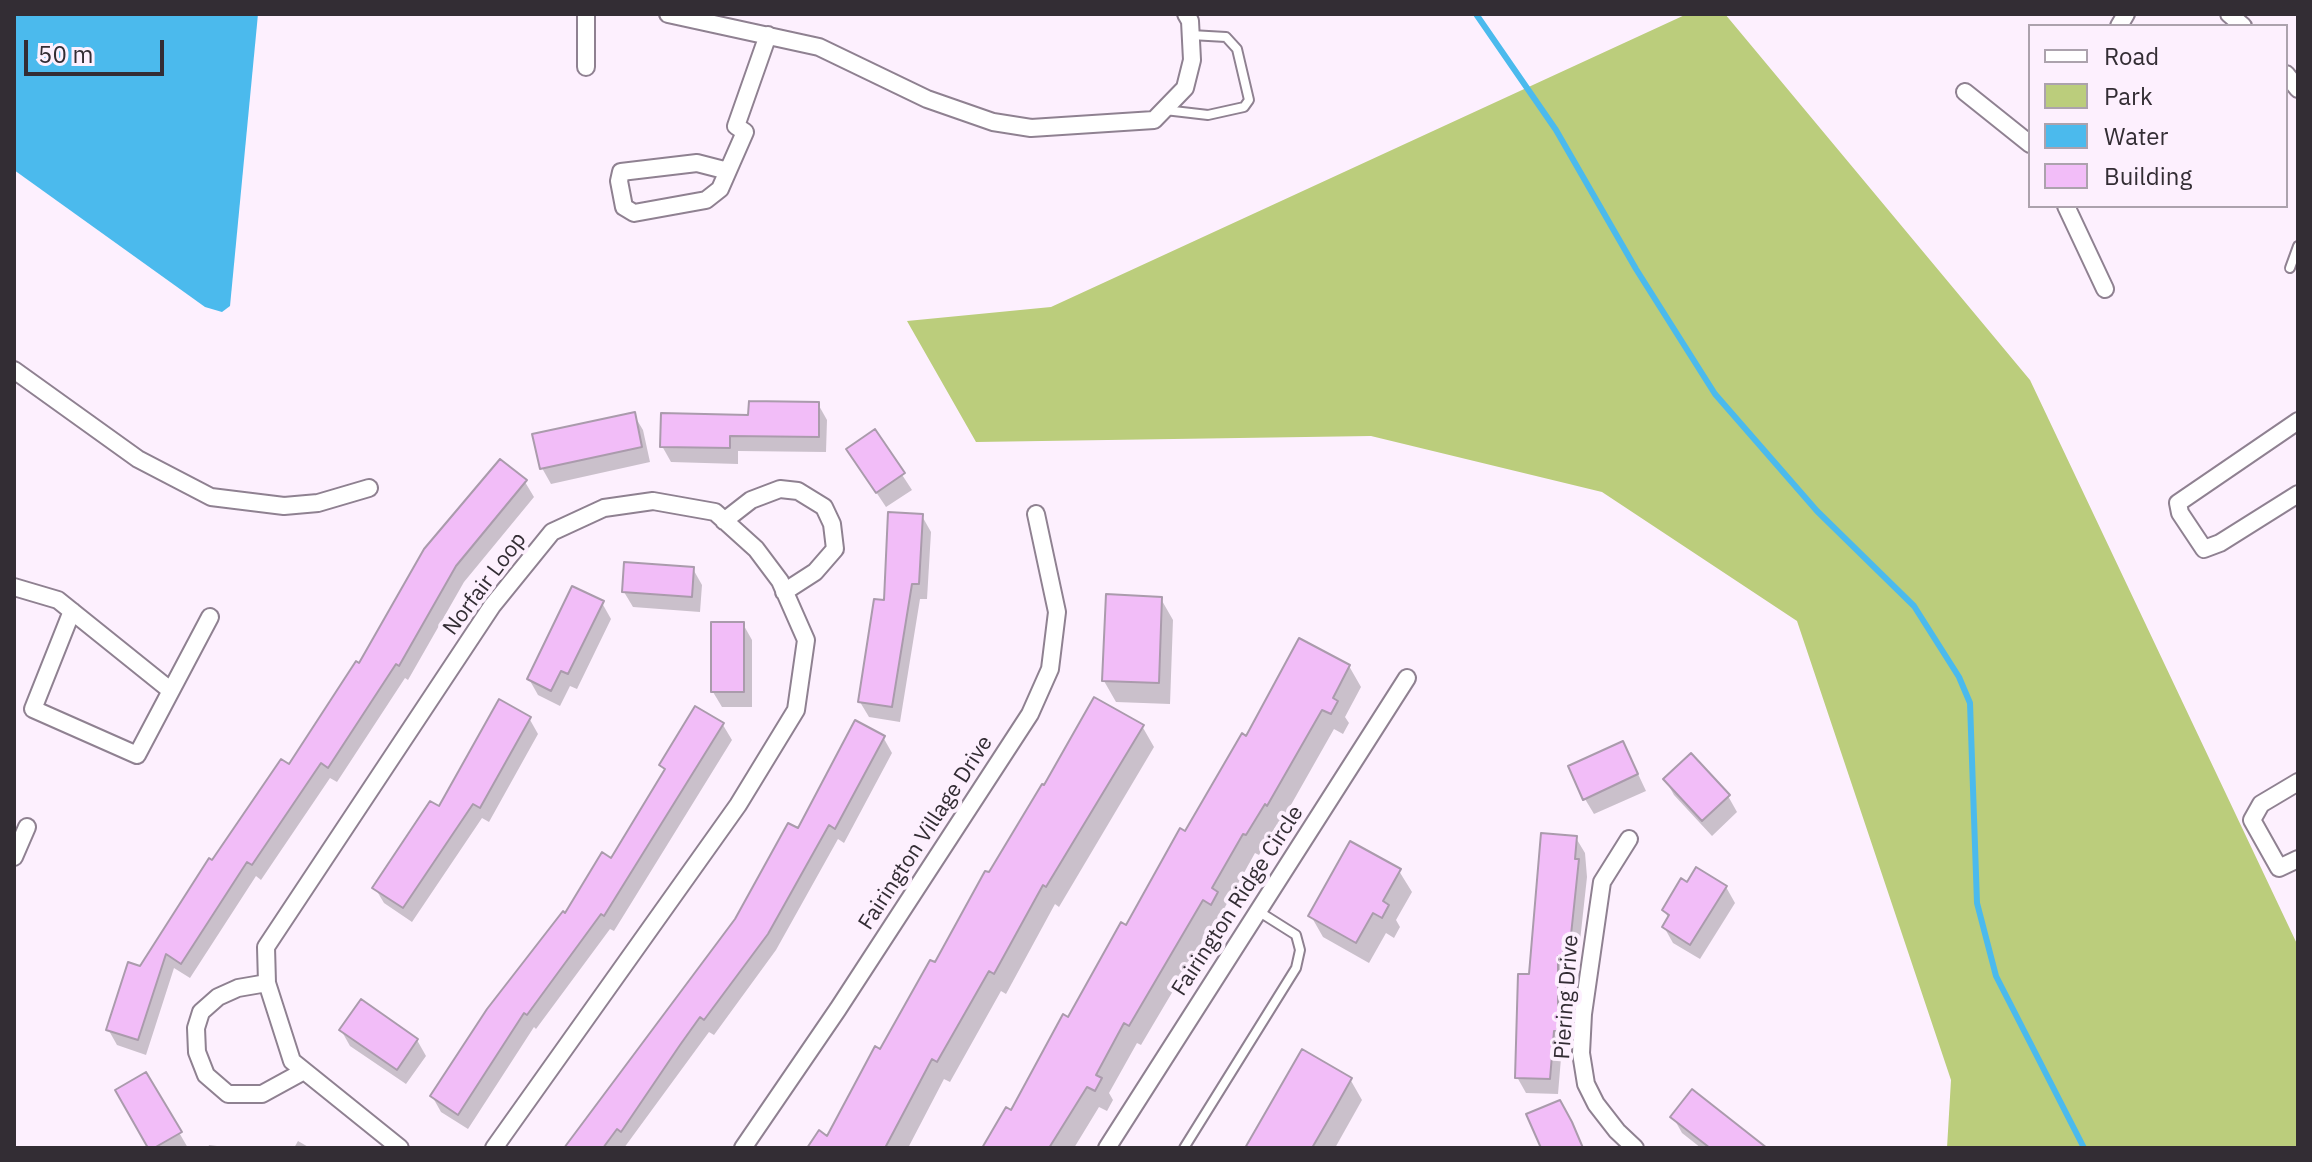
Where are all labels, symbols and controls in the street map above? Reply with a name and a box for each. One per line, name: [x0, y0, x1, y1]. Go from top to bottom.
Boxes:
scale bar: [28, 24, 168, 74]
legend: [2028, 24, 2288, 208]
text: 50 m: [38, 38, 93, 70]
text: Road: [2104, 40, 2159, 72]
text: Park: [2104, 80, 2153, 112]
text: Water: [2104, 120, 2168, 152]
text: Building: [2104, 160, 2192, 192]
street label: Norfair Loop: [438, 527, 532, 641]
street label: Fairington Village Drive: [853, 731, 999, 935]
street label: Fairington Ridge Circle: [1167, 801, 1309, 1001]
street label: Piering Drive: [1549, 934, 1585, 1060]

